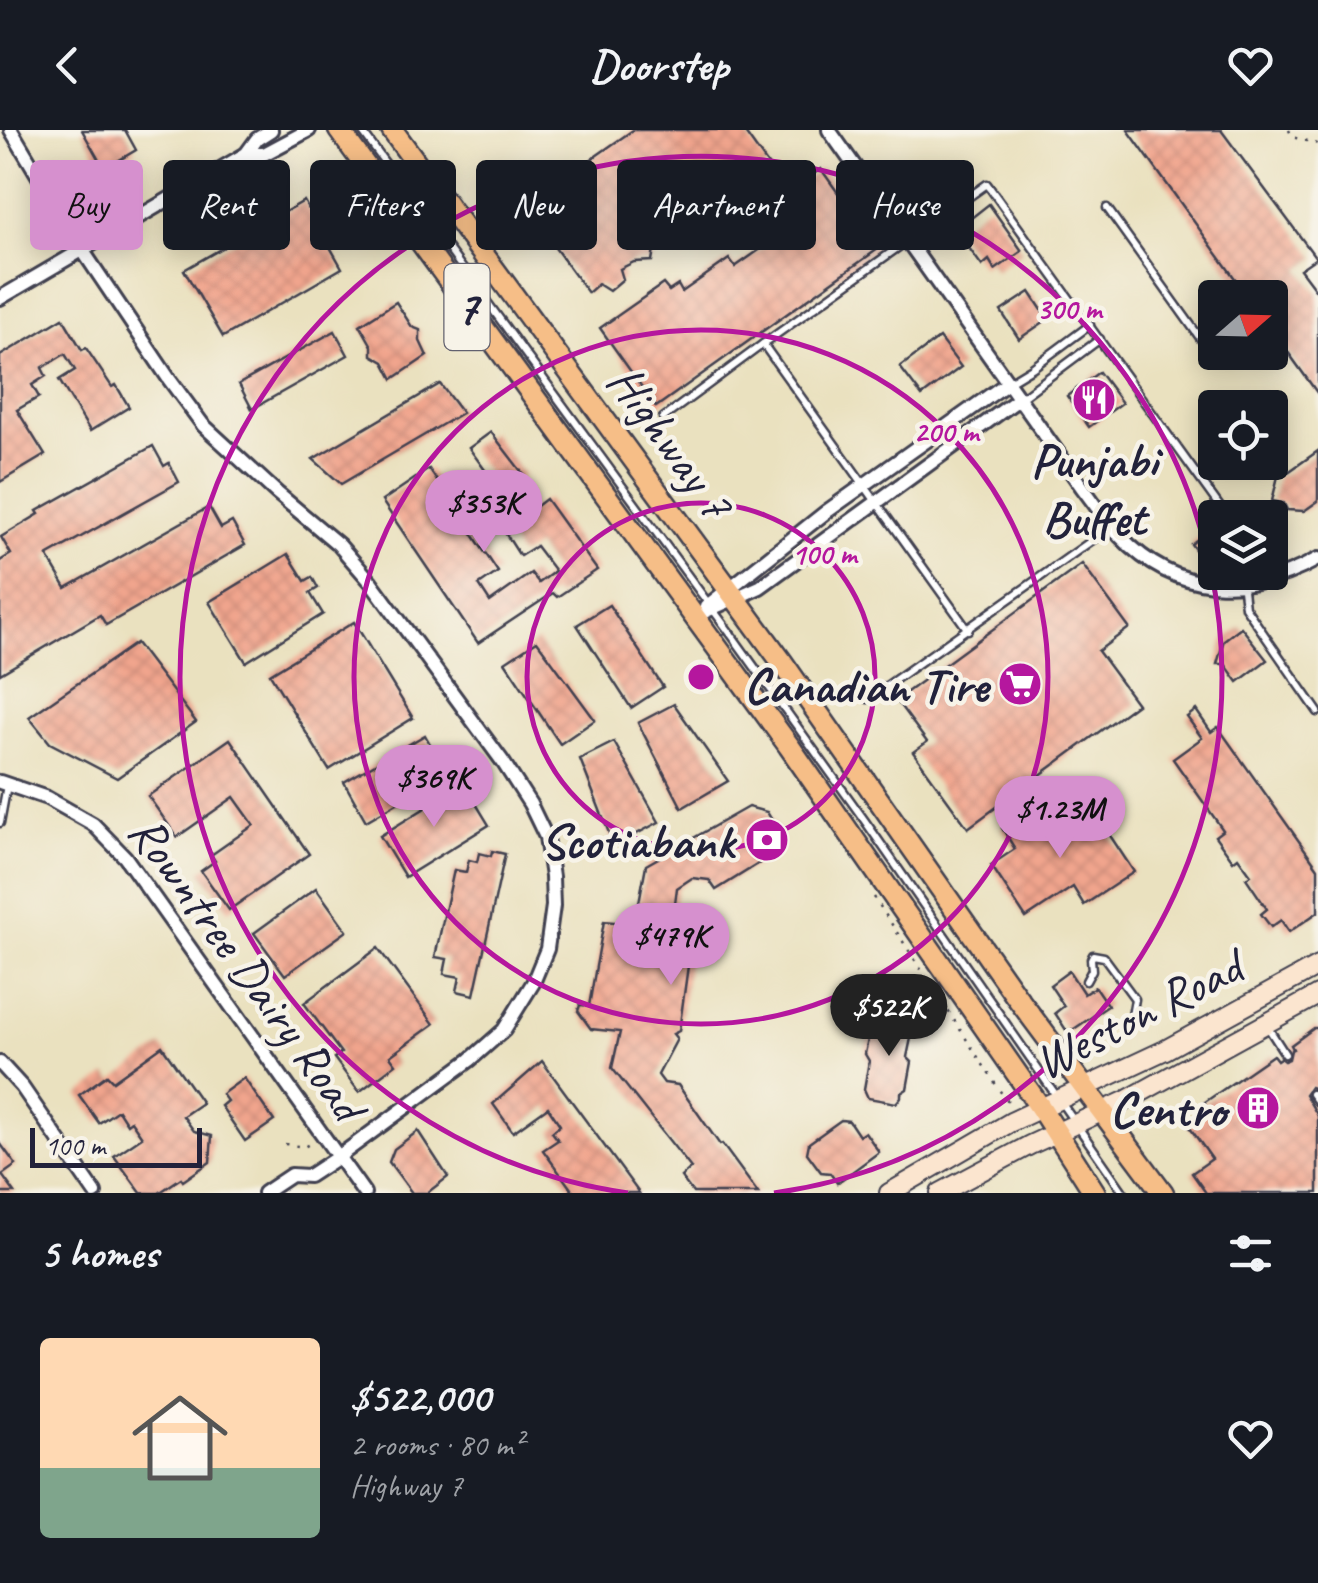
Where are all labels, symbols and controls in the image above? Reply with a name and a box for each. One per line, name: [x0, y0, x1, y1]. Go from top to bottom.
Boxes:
text: Doorstep: [590, 37, 728, 94]
icon: back: [40, 38, 95, 93]
icon: heart: [1223, 38, 1278, 93]
chip: Buy: [30, 160, 143, 250]
chip: Rent: [163, 160, 290, 250]
chip: Filters: [310, 160, 456, 250]
chip: New: [476, 160, 597, 250]
chip: Apartment: [617, 160, 816, 250]
chip: House: [836, 160, 974, 250]
road number: 7: [444, 264, 490, 350]
north arrow: [1198, 280, 1288, 370]
map controls: [1198, 280, 1288, 590]
text: 300 m: [1037, 290, 1104, 328]
street label: Highway 7: [594, 352, 749, 534]
restaurant icon: Punjabi Buffet: [1071, 377, 1117, 423]
button: locate: [1198, 390, 1288, 480]
text: 200 m: [914, 413, 981, 451]
place label: Punjabi Buffet: [1031, 429, 1163, 550]
pin: $353K: [414, 470, 554, 555]
text: $353K: [447, 482, 521, 523]
button: layers: [1198, 500, 1288, 590]
text: 100 m: [792, 535, 859, 573]
place label: Canadian Tire: [744, 654, 991, 717]
centre of rings: [683, 659, 719, 695]
supermarket icon: Canadian Tire: [997, 661, 1043, 707]
pin: $369K: [364, 745, 504, 830]
text: $369K: [397, 757, 471, 798]
pin: $1.23M: [979, 776, 1141, 861]
text: $1.23M: [1016, 788, 1104, 829]
street label: Rowntree Dairy Road: [115, 803, 382, 1138]
place label: Scotiabank: [541, 810, 738, 873]
bank icon: Scotiabank: [744, 817, 790, 863]
pin: $479K: [601, 903, 741, 988]
text: $479K: [634, 915, 708, 956]
street label: Weston Road: [1024, 932, 1258, 1093]
pin: $522K: [819, 974, 959, 1059]
text: $522K: [852, 986, 926, 1027]
place label: Centro: [1110, 1078, 1231, 1141]
building icon: Centro: [1235, 1085, 1281, 1131]
scale bar: [30, 1123, 202, 1168]
text: 100 m: [45, 1128, 105, 1163]
icon: filters: [1223, 1226, 1278, 1281]
text: 5 homes: [40, 1227, 158, 1280]
text: $522,000: [350, 1371, 490, 1424]
icon: home: [120, 1378, 240, 1498]
icon: heart: [1223, 1411, 1278, 1466]
text: 2 rooms · 80 m²: [350, 1424, 523, 1465]
text: Highway 7: [350, 1465, 463, 1506]

